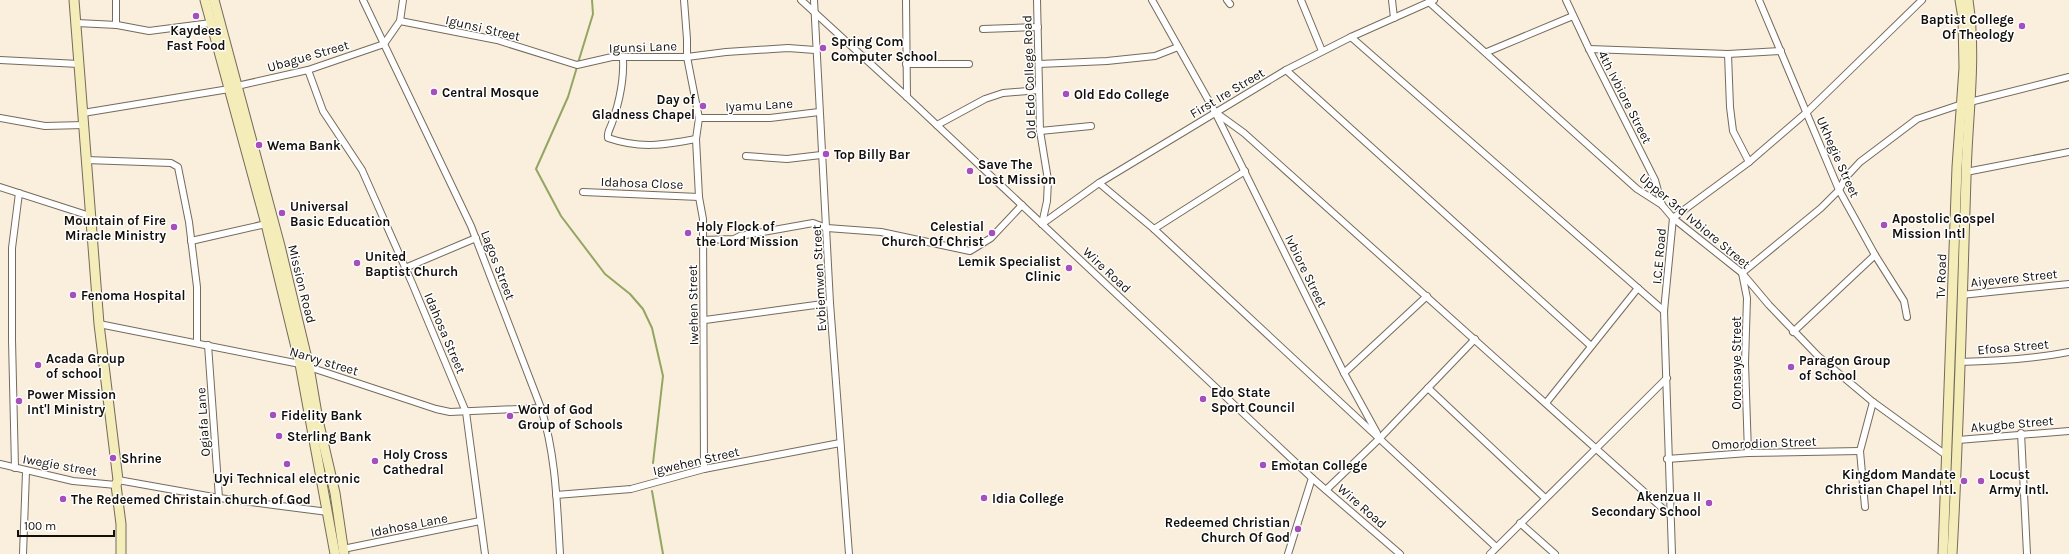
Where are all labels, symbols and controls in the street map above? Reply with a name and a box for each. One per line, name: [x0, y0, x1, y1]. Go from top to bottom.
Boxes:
marker: Kaydees Fast Food: [191, 11, 201, 21]
street label: Igunsi Street: [444, 12, 522, 44]
place label: Baptist College Of Theology: [1921, 12, 2014, 42]
street label: Old Edo College Road: [1019, 15, 1039, 139]
marker: Baptist College Of Theology: [2017, 21, 2027, 31]
place label: Kaydees Fast Food: [166, 23, 226, 53]
place label: Spring Com Computer School: [831, 34, 937, 64]
street label: Ubague Street: [266, 37, 351, 75]
street label: Igunsi Lane: [609, 38, 678, 56]
marker: Spring Com Computer School: [818, 43, 828, 53]
street label: 4th Ivbiore Street: [1595, 48, 1655, 146]
street label: First Ire Street: [1187, 65, 1267, 121]
place label: Central Mosque: [442, 85, 539, 101]
marker: Central Mosque: [429, 87, 439, 97]
place label: Old Edo College: [1074, 87, 1169, 102]
marker: Old Edo College: [1061, 89, 1071, 99]
place label: Day of Gladness Chapel: [592, 92, 695, 122]
street label: Iyamu Lane: [725, 96, 794, 114]
marker: Day of Gladness Chapel: [698, 101, 708, 111]
street label: Ukhegie Street: [1813, 114, 1863, 200]
place label: Wema Bank: [267, 138, 341, 153]
marker: Wema Bank: [254, 140, 264, 150]
place label: Top Billy Bar: [834, 147, 911, 162]
marker: Top Billy Bar: [821, 149, 831, 159]
place label: Save The Lost Mission: [978, 157, 1056, 187]
marker: Save The Lost Mission: [965, 166, 975, 176]
street label: Upper 3rd Ivbiore Street: [1636, 170, 1754, 272]
street label: Idahosa Close: [600, 174, 684, 192]
place label: Universal Basic Education: [290, 199, 390, 229]
marker: Universal Basic Education: [277, 208, 287, 218]
place label: Apostolic Gospel Mission Intl: [1892, 211, 1995, 241]
place label: Mountain of Fire Miracle Ministry: [64, 213, 166, 243]
place label: Holy Flock of the Lord Mission: [696, 219, 799, 249]
place label: Celestial Church Of Christ: [882, 219, 984, 249]
marker: Apostolic Gospel Mission Intl: [1879, 220, 1889, 230]
marker: Mountain of Fire Miracle Ministry: [169, 222, 179, 232]
street label: Evbiemwen Street: [809, 224, 829, 332]
street label: I.C.E Road: [1649, 227, 1669, 285]
street label: Lagos Street: [478, 228, 518, 302]
marker: Holy Flock of the Lord Mission: [683, 228, 693, 238]
marker: Celestial Church Of Christ: [987, 228, 997, 238]
street label: Ivbiore Street: [1282, 232, 1330, 310]
street label: Mission Road: [285, 243, 319, 325]
street label: Wire Road: [1080, 244, 1134, 296]
place label: United Baptist Church: [365, 249, 458, 279]
street label: Tv Road: [1933, 253, 1949, 299]
place label: Lemik Specialist Clinic: [958, 254, 1061, 284]
marker: United Baptist Church: [352, 258, 362, 268]
marker: Lemik Specialist Clinic: [1064, 263, 1074, 273]
street label: Iwehen Street: [685, 264, 701, 346]
street label: Aiyevere Street: [1970, 266, 2058, 290]
place label: Fenoma Hospital: [81, 288, 186, 303]
marker: Fenoma Hospital: [68, 290, 78, 300]
street label: Idahosa Street: [421, 290, 469, 376]
street label: Oronsaye Street: [1729, 316, 1744, 410]
street label: Efosa Street: [1977, 336, 2049, 358]
street label: Narvy street: [288, 343, 360, 379]
place label: Acada Group of school: [46, 351, 125, 381]
place label: Paragon Group of School: [1799, 353, 1891, 383]
marker: Acada Group of school: [33, 360, 43, 370]
marker: Paragon Group of School: [1786, 362, 1796, 372]
place label: Edo State Sport Council: [1211, 385, 1295, 415]
place label: Power Mission Int'l Ministry: [27, 387, 116, 417]
street label: Ogiafa Lane: [193, 387, 213, 457]
marker: Edo State Sport Council: [1198, 394, 1208, 404]
marker: Power Mission Int'l Ministry: [14, 396, 24, 406]
place label: Word of God Group of Schools: [518, 402, 623, 432]
place label: Fidelity Bank: [281, 408, 363, 423]
marker: Fidelity Bank: [268, 410, 278, 420]
marker: Word of God Group of Schools: [505, 411, 515, 421]
street label: Akugbe Street: [1970, 413, 2054, 435]
place label: Sterling Bank: [287, 429, 372, 444]
marker: Sterling Bank: [274, 431, 284, 441]
street label: Omorodion Street: [1711, 434, 1817, 452]
street label: Igwehen Street: [651, 444, 741, 478]
place label: Holy Cross Cathedral: [383, 447, 448, 477]
street label: Iwegie street: [22, 451, 99, 479]
place label: Shrine: [121, 451, 162, 466]
marker: Shrine: [108, 453, 118, 463]
marker: Holy Cross Cathedral: [370, 456, 380, 466]
place label: Emotan College: [1271, 458, 1367, 473]
marker: Uyi Technical electronic: [282, 459, 292, 469]
marker: Emotan College: [1258, 460, 1268, 470]
place label: Kingdom Mandate Christian Chapel Intl.: [1825, 467, 1956, 497]
place label: Locust Army Intl.: [1989, 467, 2049, 497]
place label: Uyi Technical electronic: [214, 471, 360, 486]
marker: Kingdom Mandate Christian Chapel Intl.: [1959, 476, 1969, 486]
marker: Locust Army Intl.: [1976, 476, 1986, 486]
street label: Wire Road: [1334, 481, 1390, 531]
place label: Akenzua II Secondary School: [1591, 489, 1701, 519]
place label: Idia College: [992, 491, 1064, 506]
place label: The Redeemed Christain church of God: [71, 492, 311, 507]
marker: Idia College: [979, 493, 989, 503]
marker: The Redeemed Christain church of God: [58, 494, 68, 504]
marker: Akenzua II Secondary School: [1704, 498, 1714, 508]
street label: Idahosa Lane: [369, 510, 449, 540]
scale bar: [18, 512, 114, 538]
place label: Redeemed Christian Church Of God: [1165, 515, 1290, 545]
text: 100 m: [24, 519, 56, 533]
marker: Redeemed Christian Church Of God: [1293, 524, 1303, 534]

